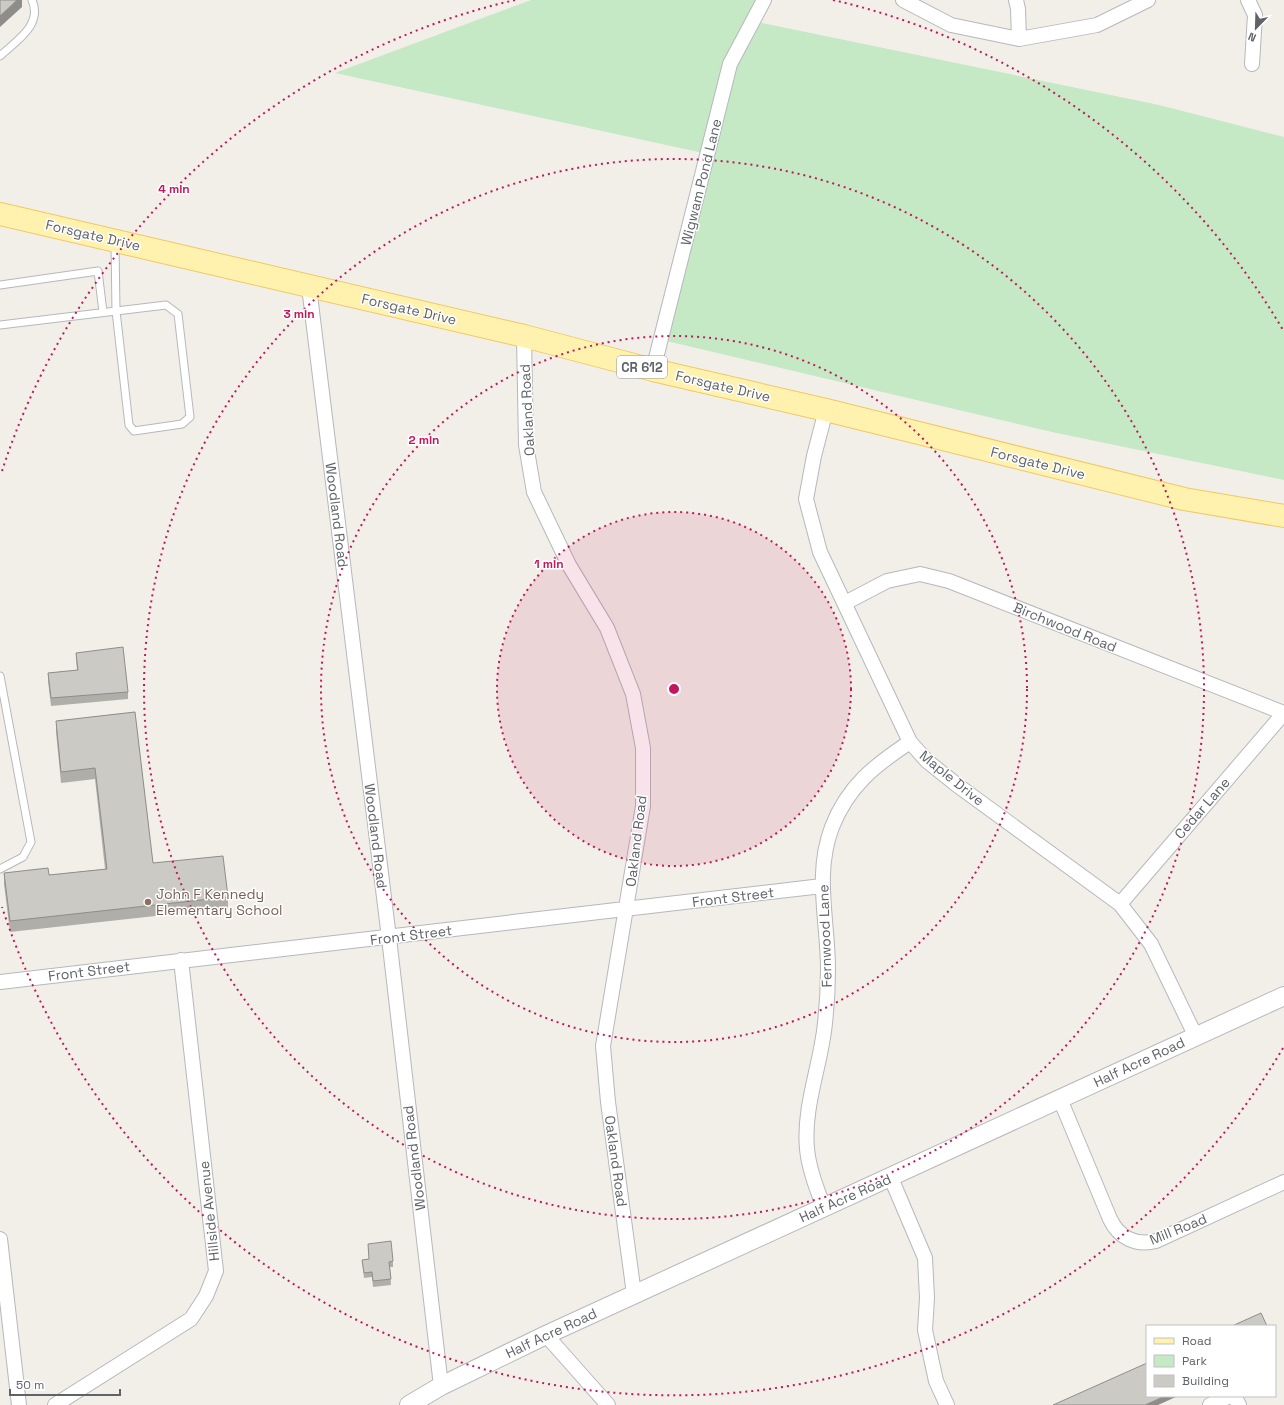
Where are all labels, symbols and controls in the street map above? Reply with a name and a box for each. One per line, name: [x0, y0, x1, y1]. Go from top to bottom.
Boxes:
north arrow: [1236, 8, 1276, 48]
text: N: [1246, 29, 1258, 45]
street label: Wigwam Pond Lane: [677, 117, 725, 247]
text: 4 min: [158, 181, 190, 197]
street label: Forsgate Drive: [44, 215, 142, 255]
street label: Forsgate Drive: [360, 289, 458, 329]
text: 3 min: [283, 306, 315, 322]
road number: CR 612: [617, 356, 667, 378]
street label: Oakland Road: [516, 364, 538, 456]
street label: Forsgate Drive: [674, 366, 772, 406]
text: 2 min: [408, 432, 440, 448]
street label: Forsgate Drive: [989, 443, 1087, 483]
street label: Woodland Road: [322, 462, 352, 568]
text: 1 min: [534, 556, 564, 572]
street label: Birchwood Road: [1011, 598, 1119, 656]
centre of rings: [667, 682, 681, 696]
street label: Maple Drive: [916, 746, 988, 810]
street label: Cedar Lane: [1170, 773, 1234, 843]
street label: Woodland Road: [361, 783, 391, 889]
street label: Oakland Road: [621, 794, 651, 888]
street label: Front Street: [691, 883, 775, 911]
street label: Fernwood Lane: [814, 884, 836, 988]
place label: John F Kennedy Elementary School: [156, 885, 282, 919]
marker: John F Kennedy Elementary School: [143, 897, 153, 907]
street label: Front Street: [369, 921, 453, 949]
street label: Front Street: [47, 957, 131, 985]
street label: Half Acre Road: [1090, 1033, 1188, 1091]
street label: Woodland Road: [399, 1105, 429, 1211]
street label: Oakland Road: [601, 1114, 631, 1208]
street label: Hillside Avenue: [195, 1160, 223, 1262]
street label: Half Acre Road: [796, 1170, 894, 1226]
street label: Mill Road: [1147, 1209, 1209, 1249]
street label: Half Acre Road: [502, 1304, 600, 1362]
legend: [1146, 1325, 1276, 1397]
text: Road: [1182, 1333, 1211, 1349]
text: Park: [1182, 1353, 1207, 1369]
scale bar: [10, 1371, 120, 1397]
text: Building: [1182, 1373, 1229, 1389]
text: 50 m: [16, 1377, 44, 1393]

